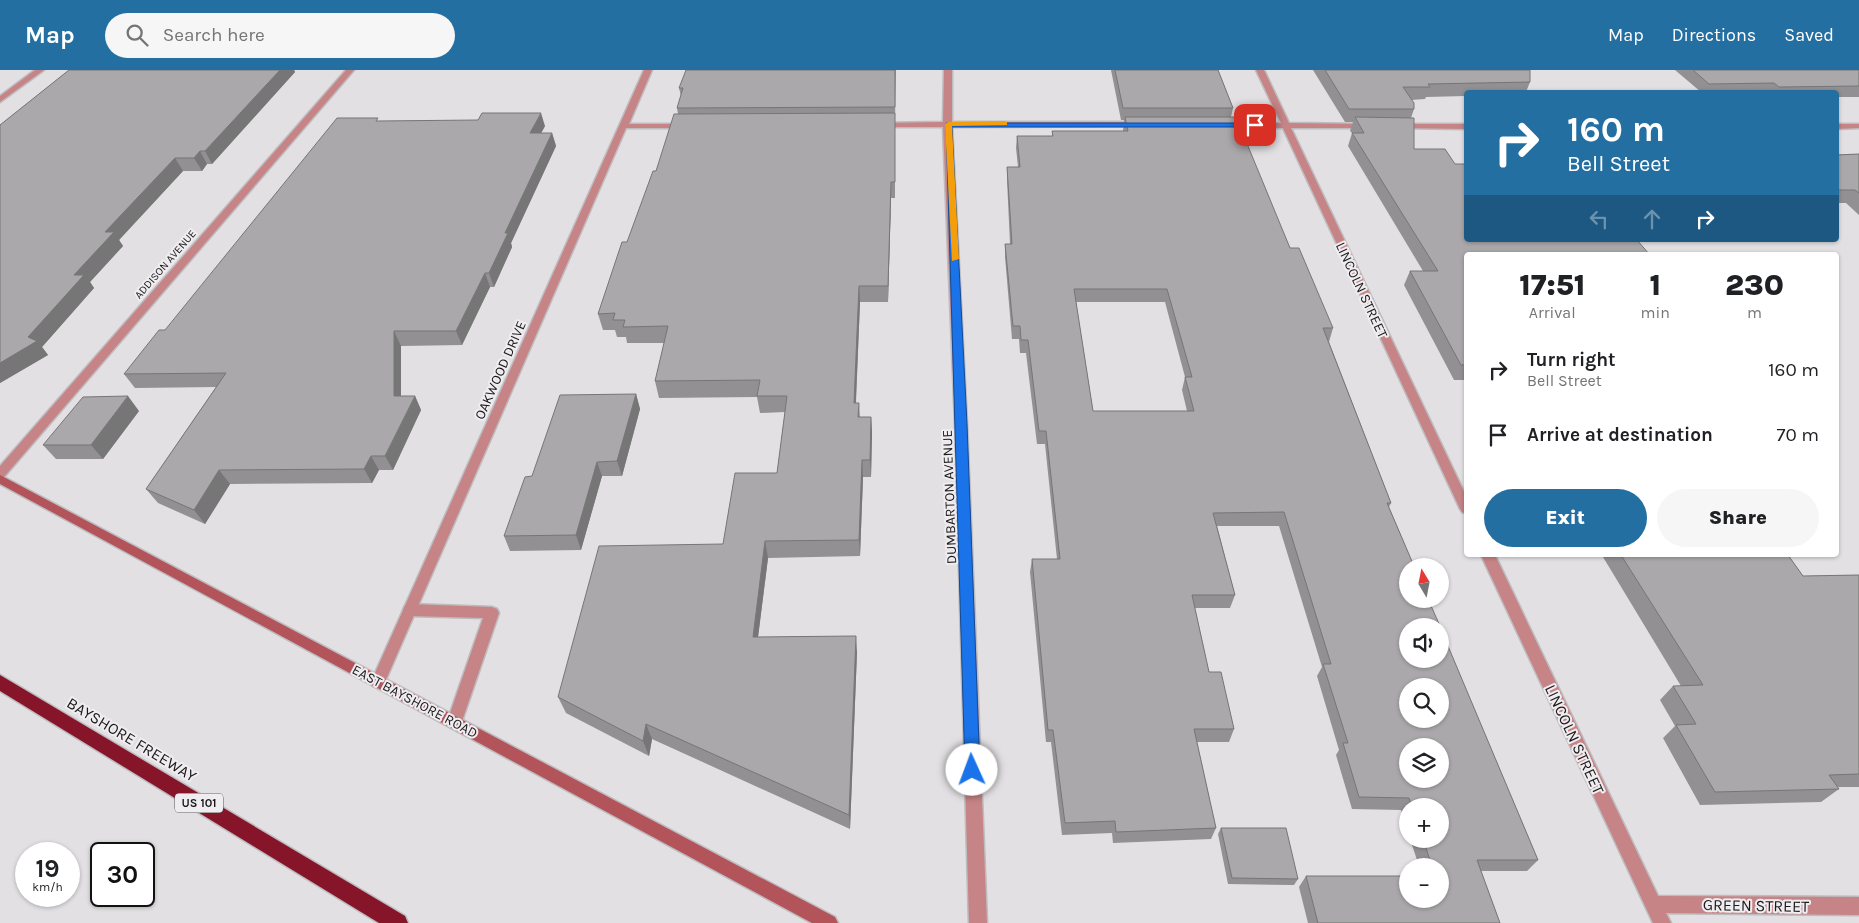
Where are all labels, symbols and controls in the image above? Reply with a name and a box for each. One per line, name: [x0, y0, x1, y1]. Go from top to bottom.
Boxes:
search box: [105, 13, 455, 58]
text: Map: [25, 21, 75, 49]
icon: search: [123, 21, 151, 49]
text: Search here: [163, 24, 265, 46]
text: Map: [1608, 24, 1644, 46]
text: Directions: [1672, 24, 1756, 46]
text: Saved: [1784, 24, 1834, 46]
pin: [1234, 104, 1276, 146]
text: 160 m: [1567, 109, 1665, 150]
icon: right: [1484, 110, 1549, 175]
icon: arrive: [1241, 111, 1269, 139]
text: Bell Street: [1567, 151, 1670, 177]
icon: left: [1585, 205, 1613, 233]
icon: ahead: [1638, 205, 1666, 233]
icon: right: [1691, 205, 1719, 233]
street label: ADDISON AVENUE: [132, 227, 199, 301]
street label: LINCOLN STREET: [1332, 240, 1391, 341]
text: 17:51: [1519, 267, 1585, 303]
text: 1: [1649, 267, 1661, 303]
text: 230: [1725, 267, 1784, 303]
text: Arrival: [1529, 303, 1576, 322]
text: min: [1640, 303, 1670, 322]
text: m: [1747, 303, 1762, 322]
street label: OAKWOOD DRIVE: [471, 318, 530, 422]
text: Turn right: [1527, 349, 1616, 371]
icon: right: [1484, 356, 1512, 384]
text: 160 m: [1768, 359, 1819, 381]
text: Bell Street: [1527, 371, 1602, 390]
icon: arrive: [1484, 421, 1512, 449]
text: Arrive at destination: [1527, 424, 1713, 446]
text: 70 m: [1777, 424, 1819, 446]
street label: DUMBARTON AVENUE: [939, 429, 960, 564]
button: Exit: [1484, 489, 1647, 547]
button: Share: [1657, 489, 1819, 547]
north arrow: [1399, 558, 1449, 608]
map controls: [1399, 558, 1449, 908]
button: sound: [1399, 618, 1449, 668]
street label: EAST BAYSHORE ROAD: [349, 661, 481, 742]
button: search: [1399, 678, 1449, 728]
street label: LINCOLN STREET: [1541, 681, 1608, 797]
street label: BAYSHORE FREEWAY: [63, 693, 200, 786]
button: layers: [1399, 738, 1449, 788]
position arrow: [945, 743, 997, 795]
road number: US 101: [175, 794, 223, 812]
button: +: [1399, 798, 1449, 848]
speed limit sign: 30: [90, 842, 155, 907]
text: 19: [35, 854, 60, 883]
button: −: [1399, 858, 1449, 908]
text: km/h: [32, 880, 63, 894]
street label: GREEN STREET: [1703, 895, 1809, 916]

